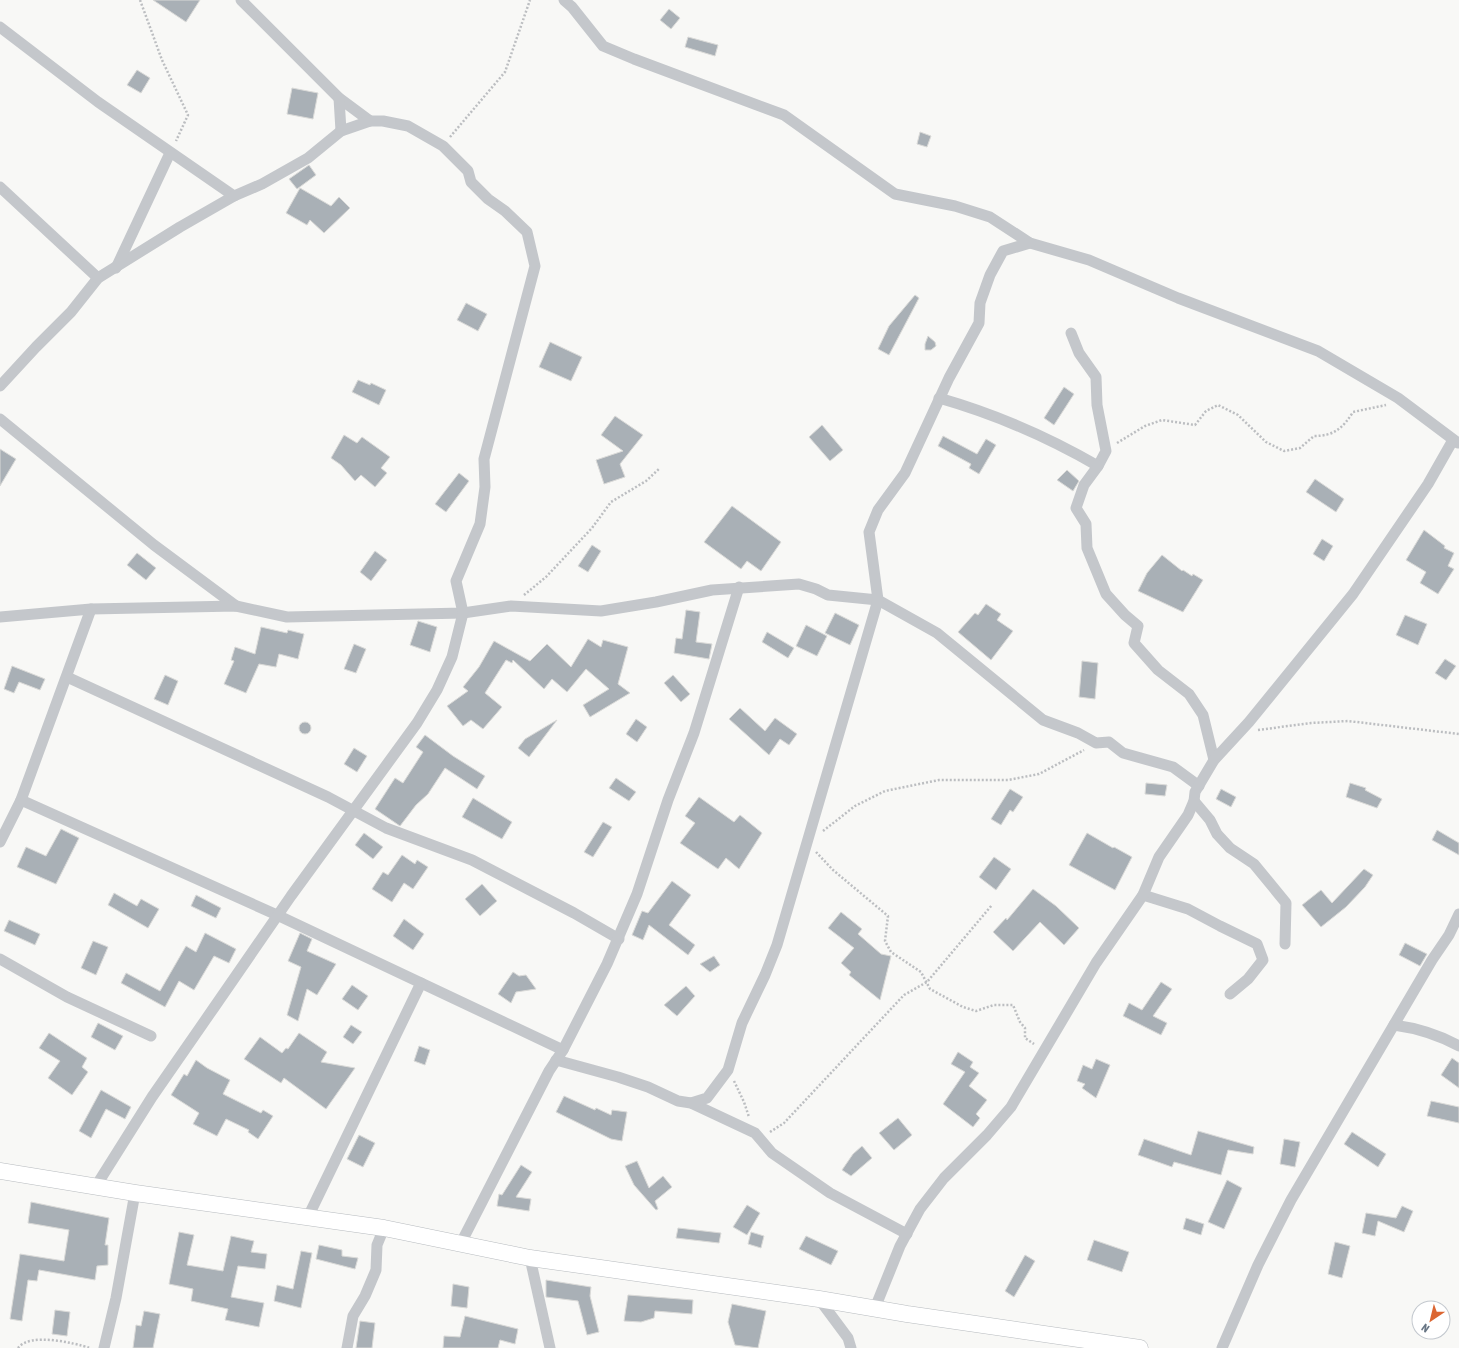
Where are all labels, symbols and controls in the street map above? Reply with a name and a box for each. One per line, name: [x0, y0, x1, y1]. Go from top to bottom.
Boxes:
north arrow: [1411, 1300, 1451, 1340]
text: N: [1419, 1321, 1431, 1335]

